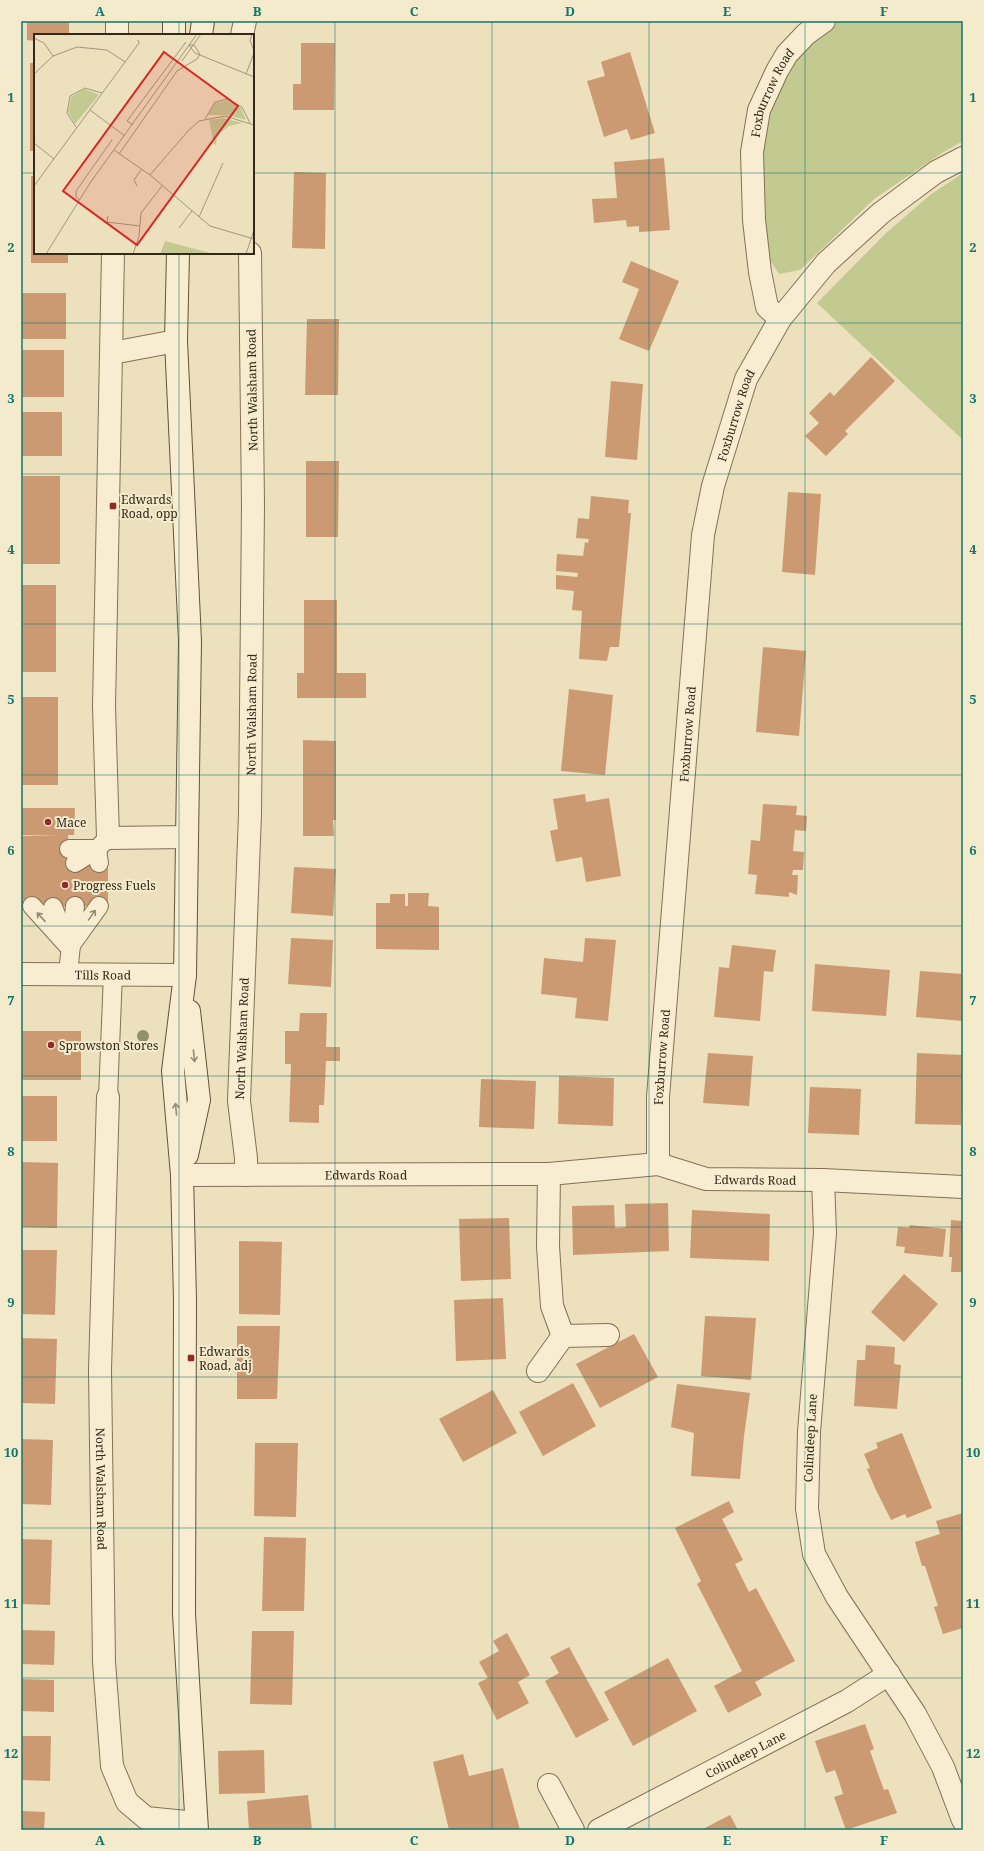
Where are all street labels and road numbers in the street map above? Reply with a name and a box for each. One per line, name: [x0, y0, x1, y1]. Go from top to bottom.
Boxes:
street label: Foxburrow Road: [746, 43, 798, 138]
street label: North Walsham Road: [242, 328, 262, 451]
street label: Foxburrow Road: [713, 365, 759, 464]
street label: North Walsham Road: [242, 653, 260, 776]
street label: Foxburrow Road: [675, 685, 699, 783]
street label: Tills Road: [75, 966, 132, 983]
street label: North Walsham Road: [231, 976, 252, 1100]
street label: Foxburrow Road: [649, 1008, 674, 1105]
street label: Edwards Road: [325, 1166, 408, 1183]
street label: Edwards Road: [714, 1171, 797, 1188]
street label: Colindeep Lane: [799, 1393, 821, 1483]
street label: North Walsham Road: [92, 1428, 111, 1551]
street label: Colindeep Lane: [702, 1726, 789, 1782]

